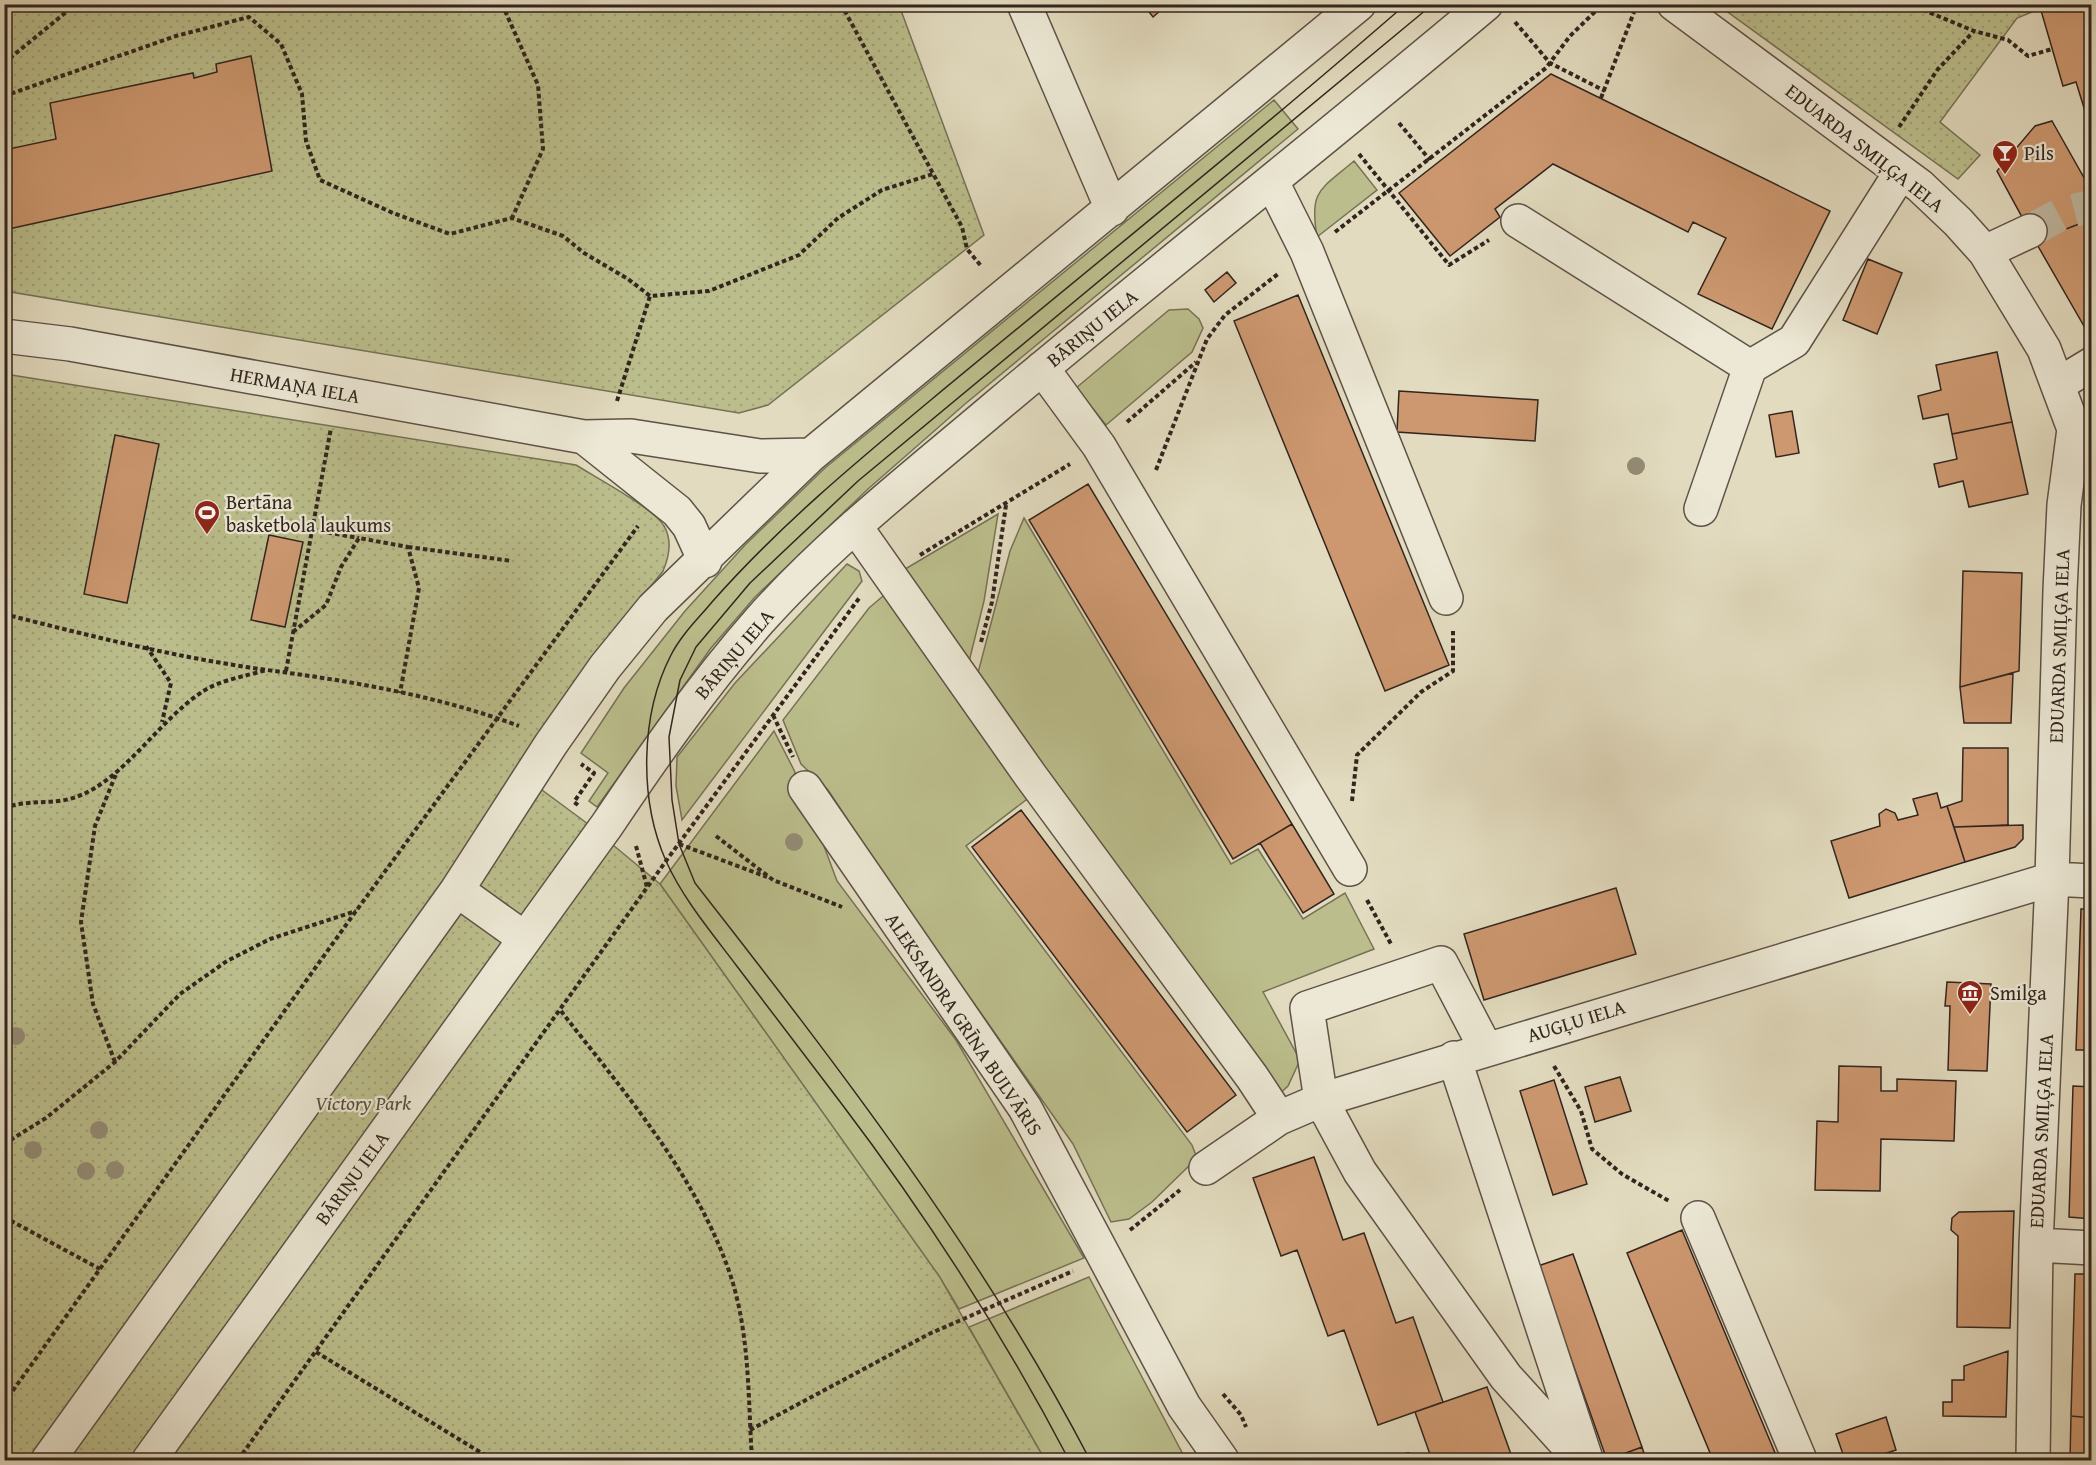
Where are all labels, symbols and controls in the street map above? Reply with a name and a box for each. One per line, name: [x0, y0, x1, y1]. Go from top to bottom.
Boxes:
street label: EDUARDA SMIĻĢA IELA: [1780, 76, 1951, 219]
bar icon: Pils: [1990, 138, 2020, 176]
place label: Pils: [2024, 138, 2054, 167]
street label: BĀRIŅU IELA: [1040, 282, 1144, 373]
street label: HERMAŅA IELA: [228, 359, 362, 410]
place label: Bertāna basketbola laukums: [226, 487, 391, 539]
sports icon: Bertāna basketbola laukums: [192, 498, 222, 536]
street label: EDUARDA SMIĻĢA IELA: [2041, 548, 2076, 744]
street label: BĀRIŅU IELA: [687, 602, 780, 705]
street label: ALEKSANDRA GRĪNA BULVĀRIS: [879, 907, 1050, 1141]
museum icon: Smilga: [1955, 978, 1985, 1016]
place label: Smilga: [1990, 978, 2047, 1007]
street label: AUGĻU IELA: [1523, 992, 1629, 1049]
street label: EDUARDA SMIĻĢA IELA: [2021, 1033, 2060, 1229]
park label: Victory Park: [315, 1088, 412, 1117]
street label: BĀRIŅU IELA: [308, 1125, 396, 1231]

